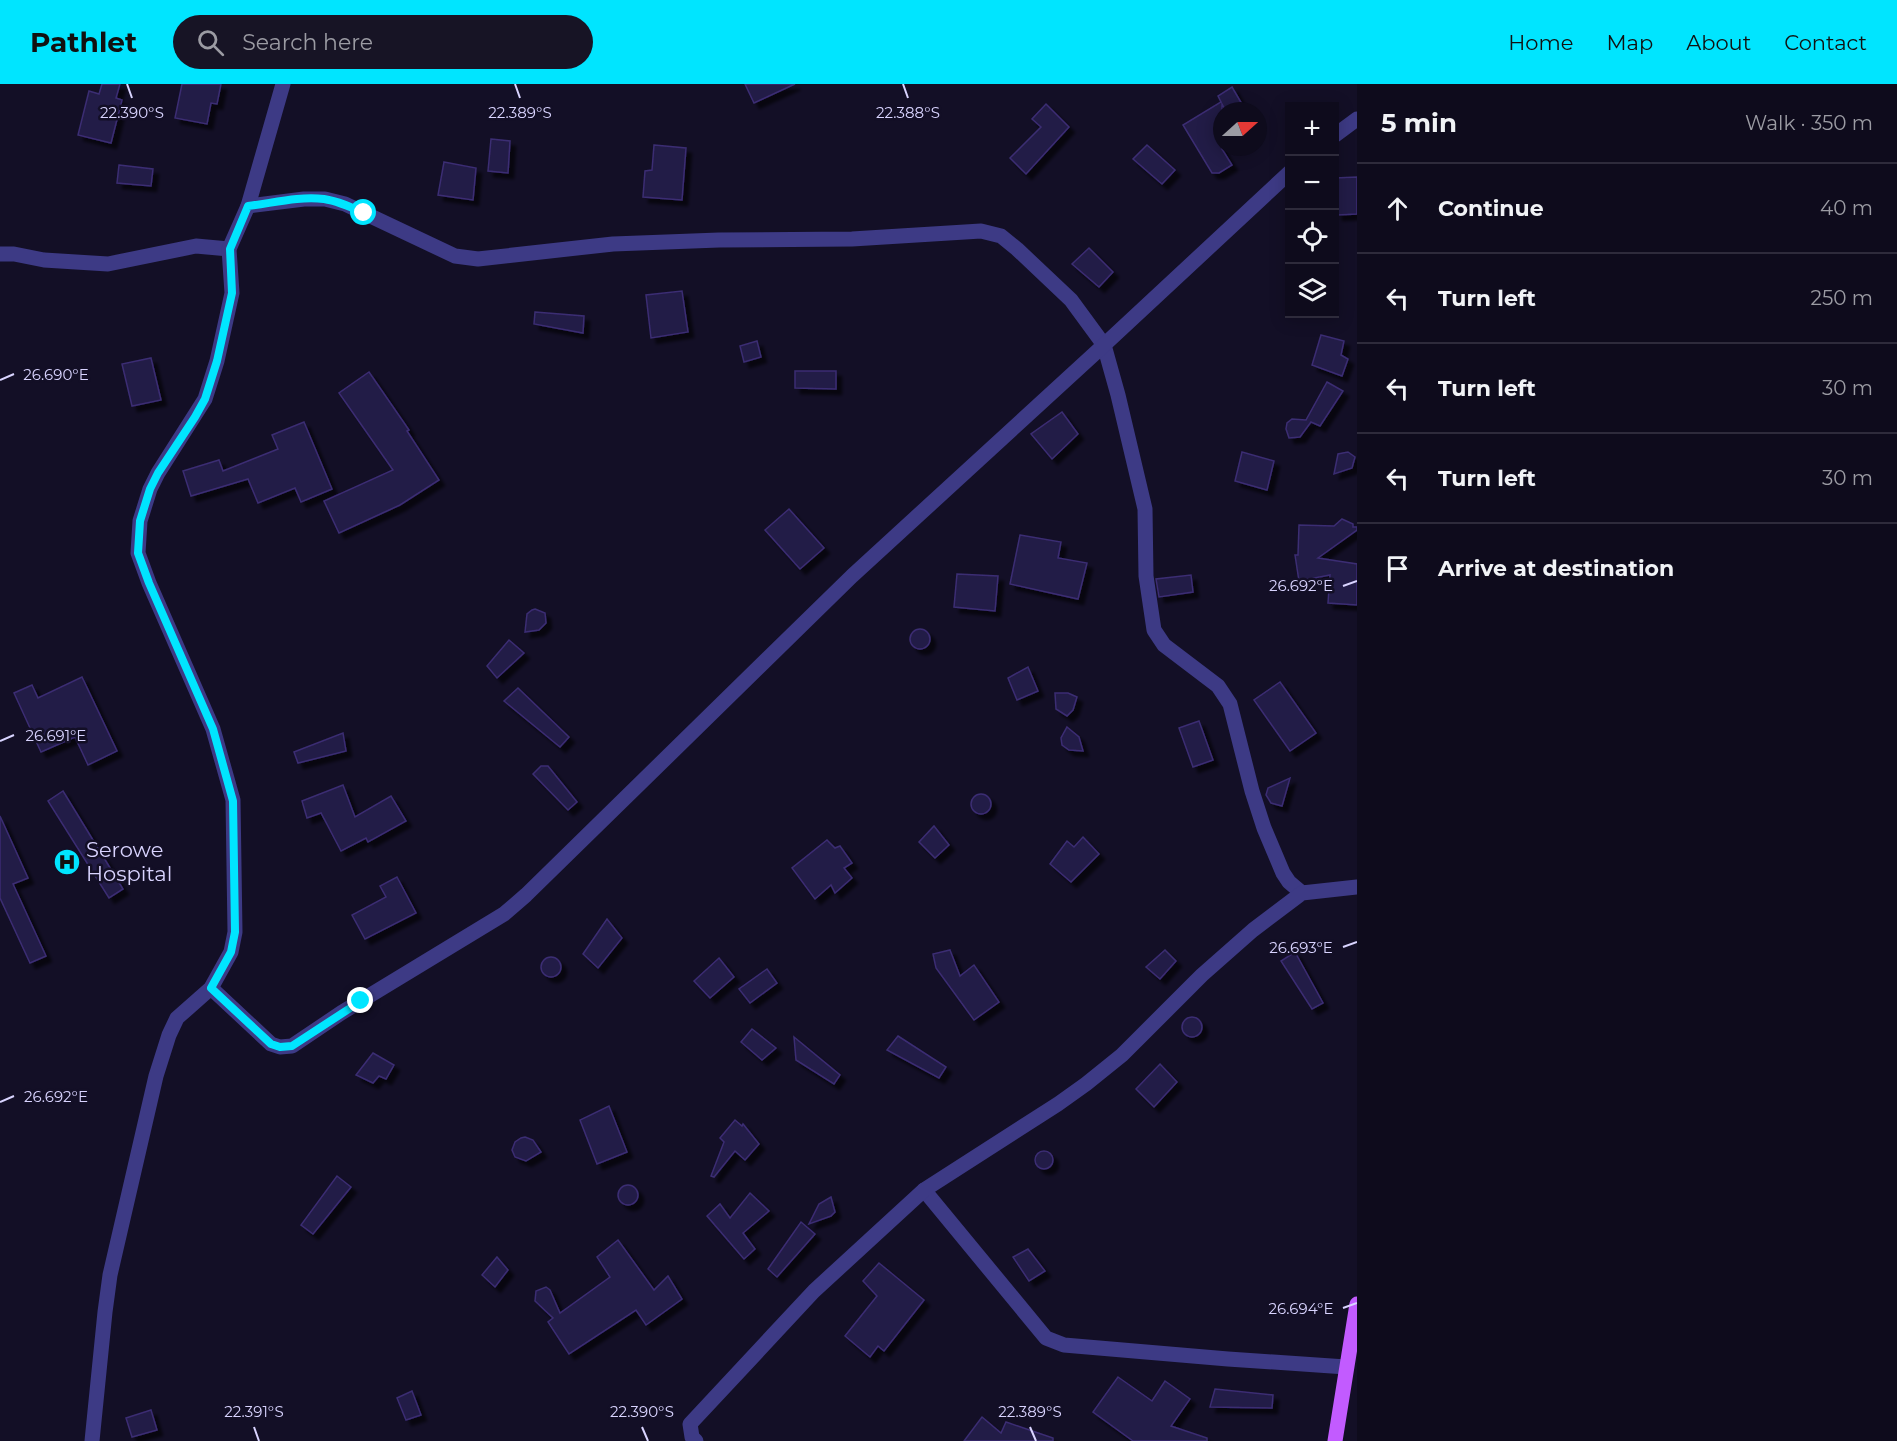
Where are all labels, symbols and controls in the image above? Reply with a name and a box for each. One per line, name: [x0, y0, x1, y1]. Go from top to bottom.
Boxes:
search box: [173, 15, 593, 69]
text: Pathlet: [30, 25, 137, 59]
icon: search: [194, 26, 227, 59]
text: Search here: [242, 29, 373, 56]
text: Home: [1508, 30, 1573, 55]
text: Map: [1606, 30, 1653, 55]
text: About: [1686, 30, 1751, 55]
text: Contact: [1784, 30, 1867, 55]
north arrow: [1213, 102, 1267, 156]
map controls: [1285, 102, 1339, 318]
button: +: [1285, 102, 1339, 156]
text: 22.390°S: [100, 103, 164, 122]
text: 22.389°S: [488, 103, 552, 122]
text: 22.388°S: [876, 103, 940, 122]
text: 5 min: [1381, 107, 1457, 139]
text: Walk · 350 m: [1745, 111, 1873, 135]
button: −: [1285, 156, 1339, 210]
icon: ahead: [1381, 192, 1414, 225]
text: Continue: [1438, 195, 1544, 222]
text: 40 m: [1820, 196, 1873, 220]
route start: [350, 199, 376, 225]
button: locate: [1285, 210, 1339, 264]
button: layers: [1285, 264, 1339, 318]
icon: left: [1381, 282, 1414, 315]
text: Turn left: [1438, 285, 1536, 312]
text: 250 m: [1811, 286, 1873, 310]
text: 26.690°E: [23, 365, 89, 384]
icon: left: [1381, 372, 1414, 405]
text: Turn left: [1438, 375, 1536, 402]
text: 30 m: [1822, 376, 1873, 400]
icon: left: [1381, 462, 1414, 495]
text: Turn left: [1438, 465, 1536, 492]
text: 30 m: [1822, 466, 1873, 490]
icon: arrive: [1381, 552, 1414, 585]
text: Arrive at destination: [1438, 555, 1674, 582]
text: 26.692°E: [1269, 576, 1333, 595]
text: 26.691°E: [26, 726, 86, 745]
place label: Serowe Hospital: [86, 837, 172, 886]
hospital icon: Serowe Hospital: [52, 847, 82, 877]
text: 26.693°E: [1269, 938, 1333, 957]
route end: [347, 987, 373, 1013]
text: 26.692°E: [24, 1087, 88, 1106]
text: 26.694°E: [1269, 1299, 1333, 1318]
text: 22.391°S: [224, 1402, 284, 1421]
text: 22.390°S: [610, 1402, 674, 1421]
text: 22.389°S: [998, 1402, 1062, 1421]

